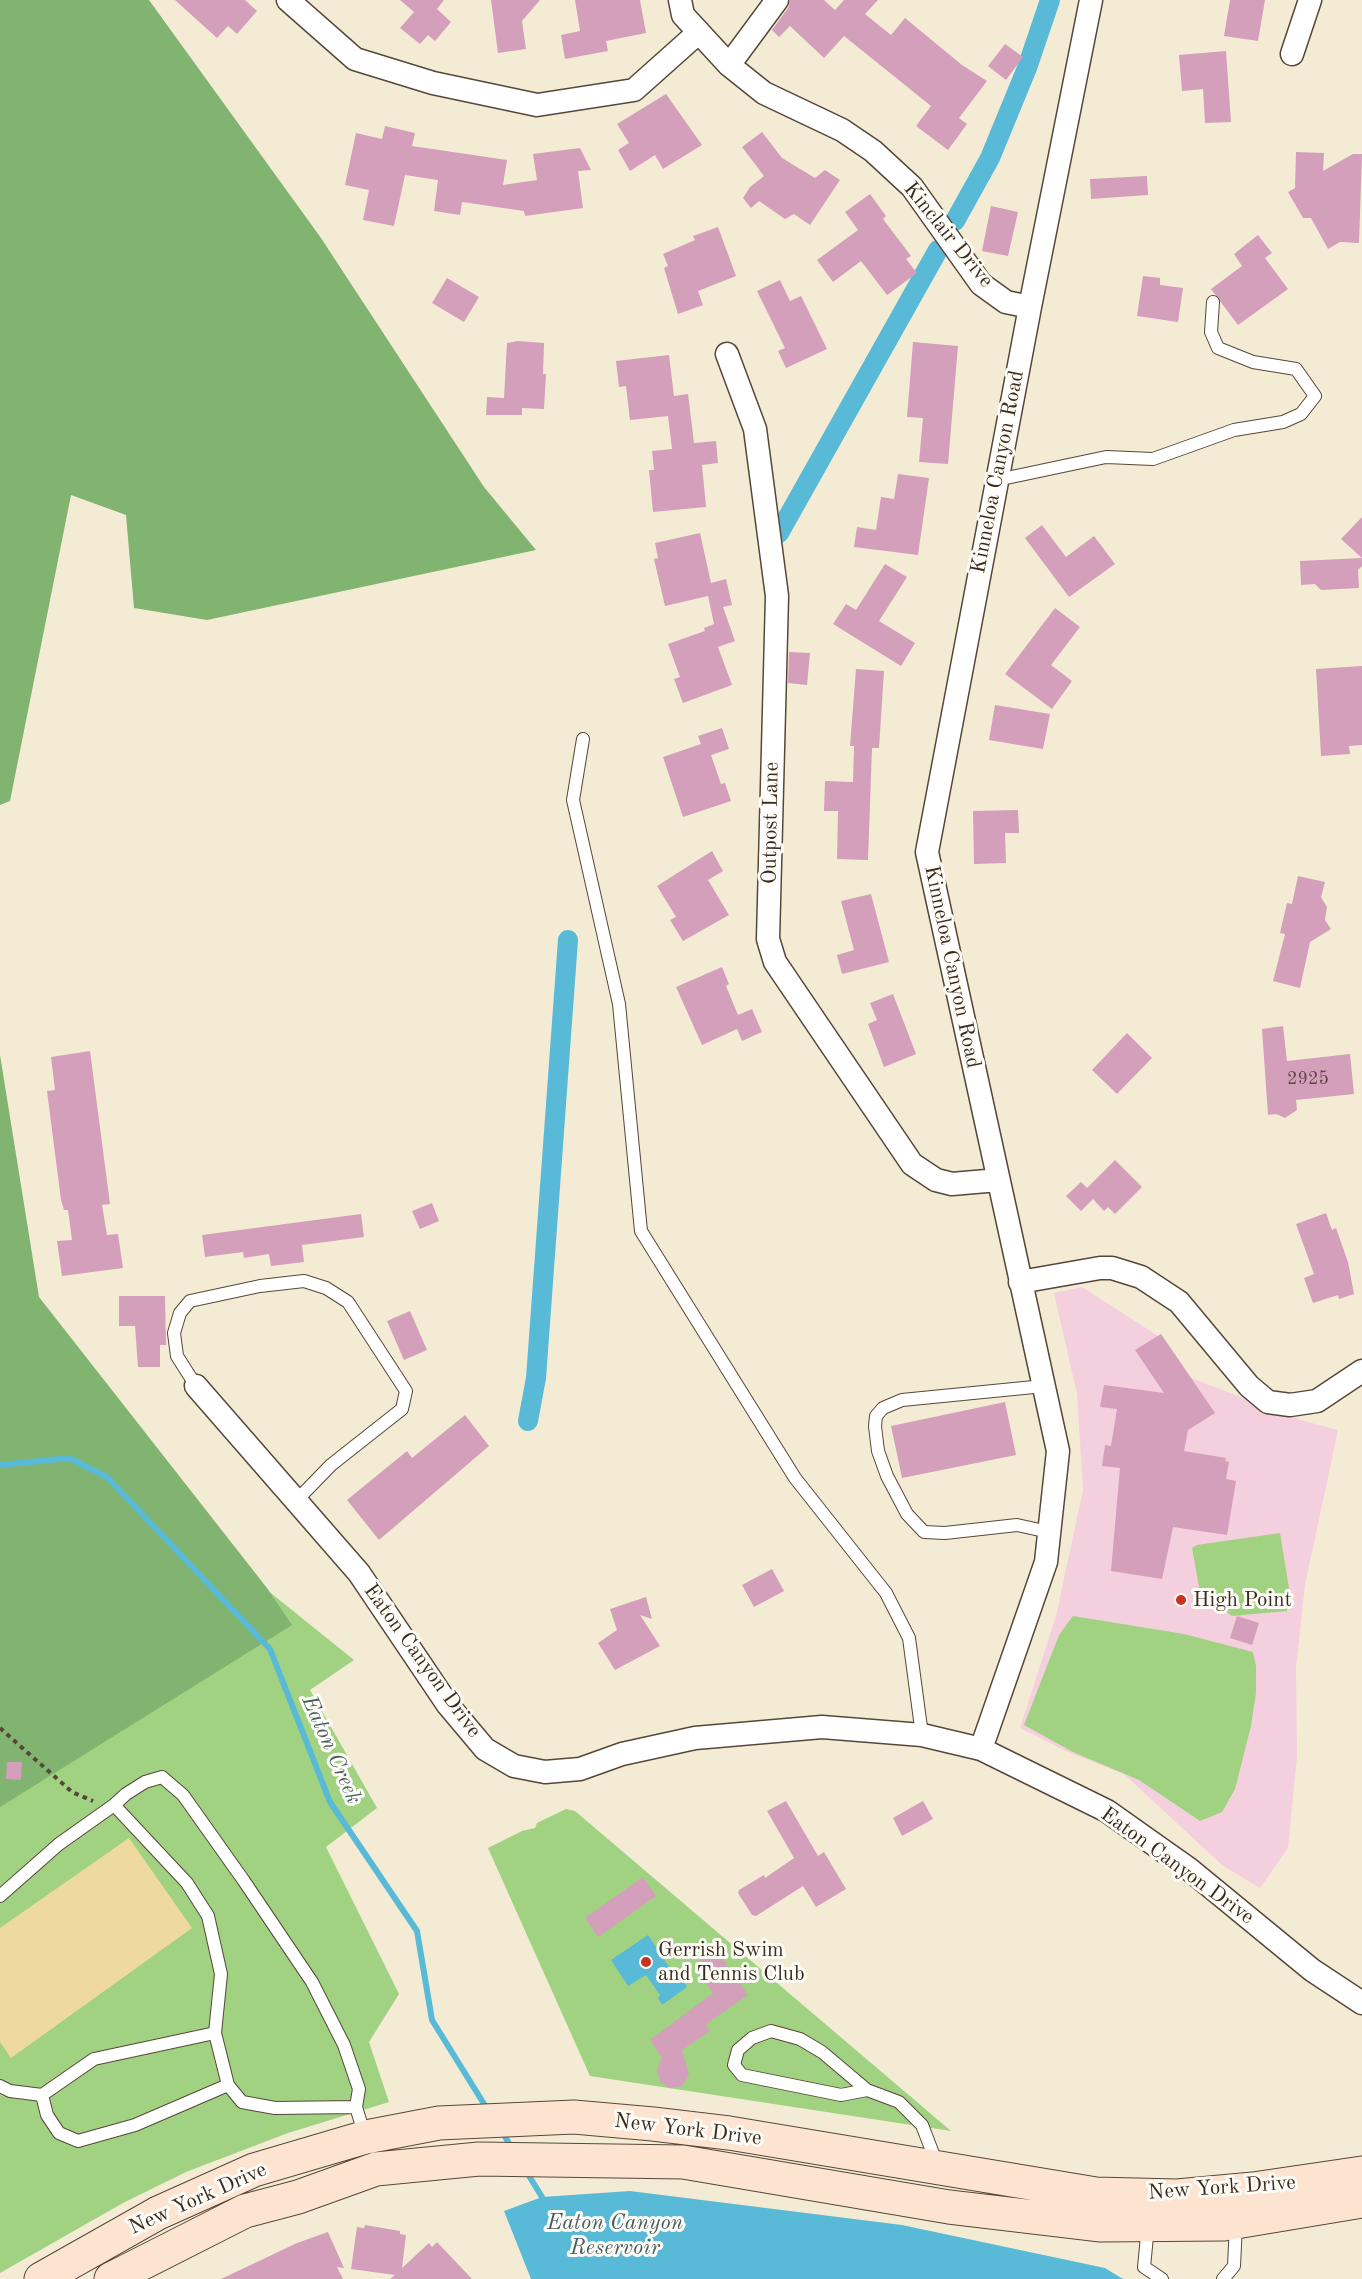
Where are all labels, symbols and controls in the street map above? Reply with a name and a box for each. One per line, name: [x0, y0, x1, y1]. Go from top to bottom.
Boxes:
street label: Kinclair Drive: [898, 177, 998, 293]
street label: Kinneloa Canyon Road: [966, 368, 1030, 576]
street label: Outpost Lane: [757, 762, 785, 884]
street label: Kinneloa Canyon Road: [918, 863, 986, 1071]
house number: 2925: [1287, 1068, 1329, 1090]
street label: Eaton Canyon Drive: [358, 1579, 486, 1743]
place label: High Point: [1193, 1587, 1292, 1613]
marker: High Point: [1174, 1593, 1188, 1607]
water label: Eaton Creek: [295, 1692, 367, 1808]
street label: Eaton Canyon Drive: [1095, 1802, 1259, 1930]
place label: Gerrish Swim and Tennis Club: [658, 1937, 805, 1987]
marker: Gerrish Swim and Tennis Club: [639, 1955, 653, 1969]
street label: New York Drive: [613, 2108, 763, 2152]
street label: New York Drive: [125, 2157, 271, 2241]
street label: New York Drive: [1147, 2170, 1297, 2206]
water label: Eaton Canyon Reservoir: [547, 2210, 683, 2262]

